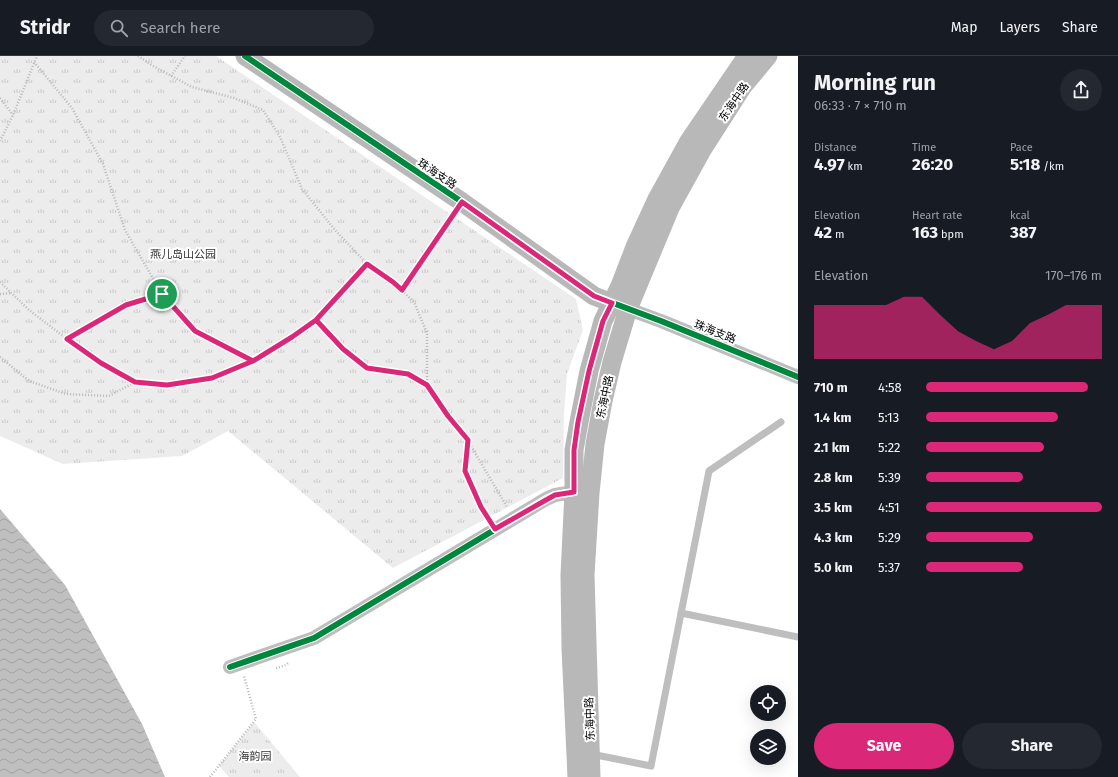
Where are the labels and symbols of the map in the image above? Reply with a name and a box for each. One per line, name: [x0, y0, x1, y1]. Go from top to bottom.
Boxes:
street label: 东海中路: [716, 80, 752, 124]
street label: 珠海支路: [415, 156, 459, 192]
park label: 燕儿岛山公园: [150, 248, 216, 261]
pin: [145, 277, 179, 311]
street label: 珠海支路: [692, 318, 738, 346]
street label: 东海中路: [594, 374, 616, 420]
street label: 东海中路: [583, 697, 597, 741]
park label: 海韵园: [239, 750, 272, 763]

